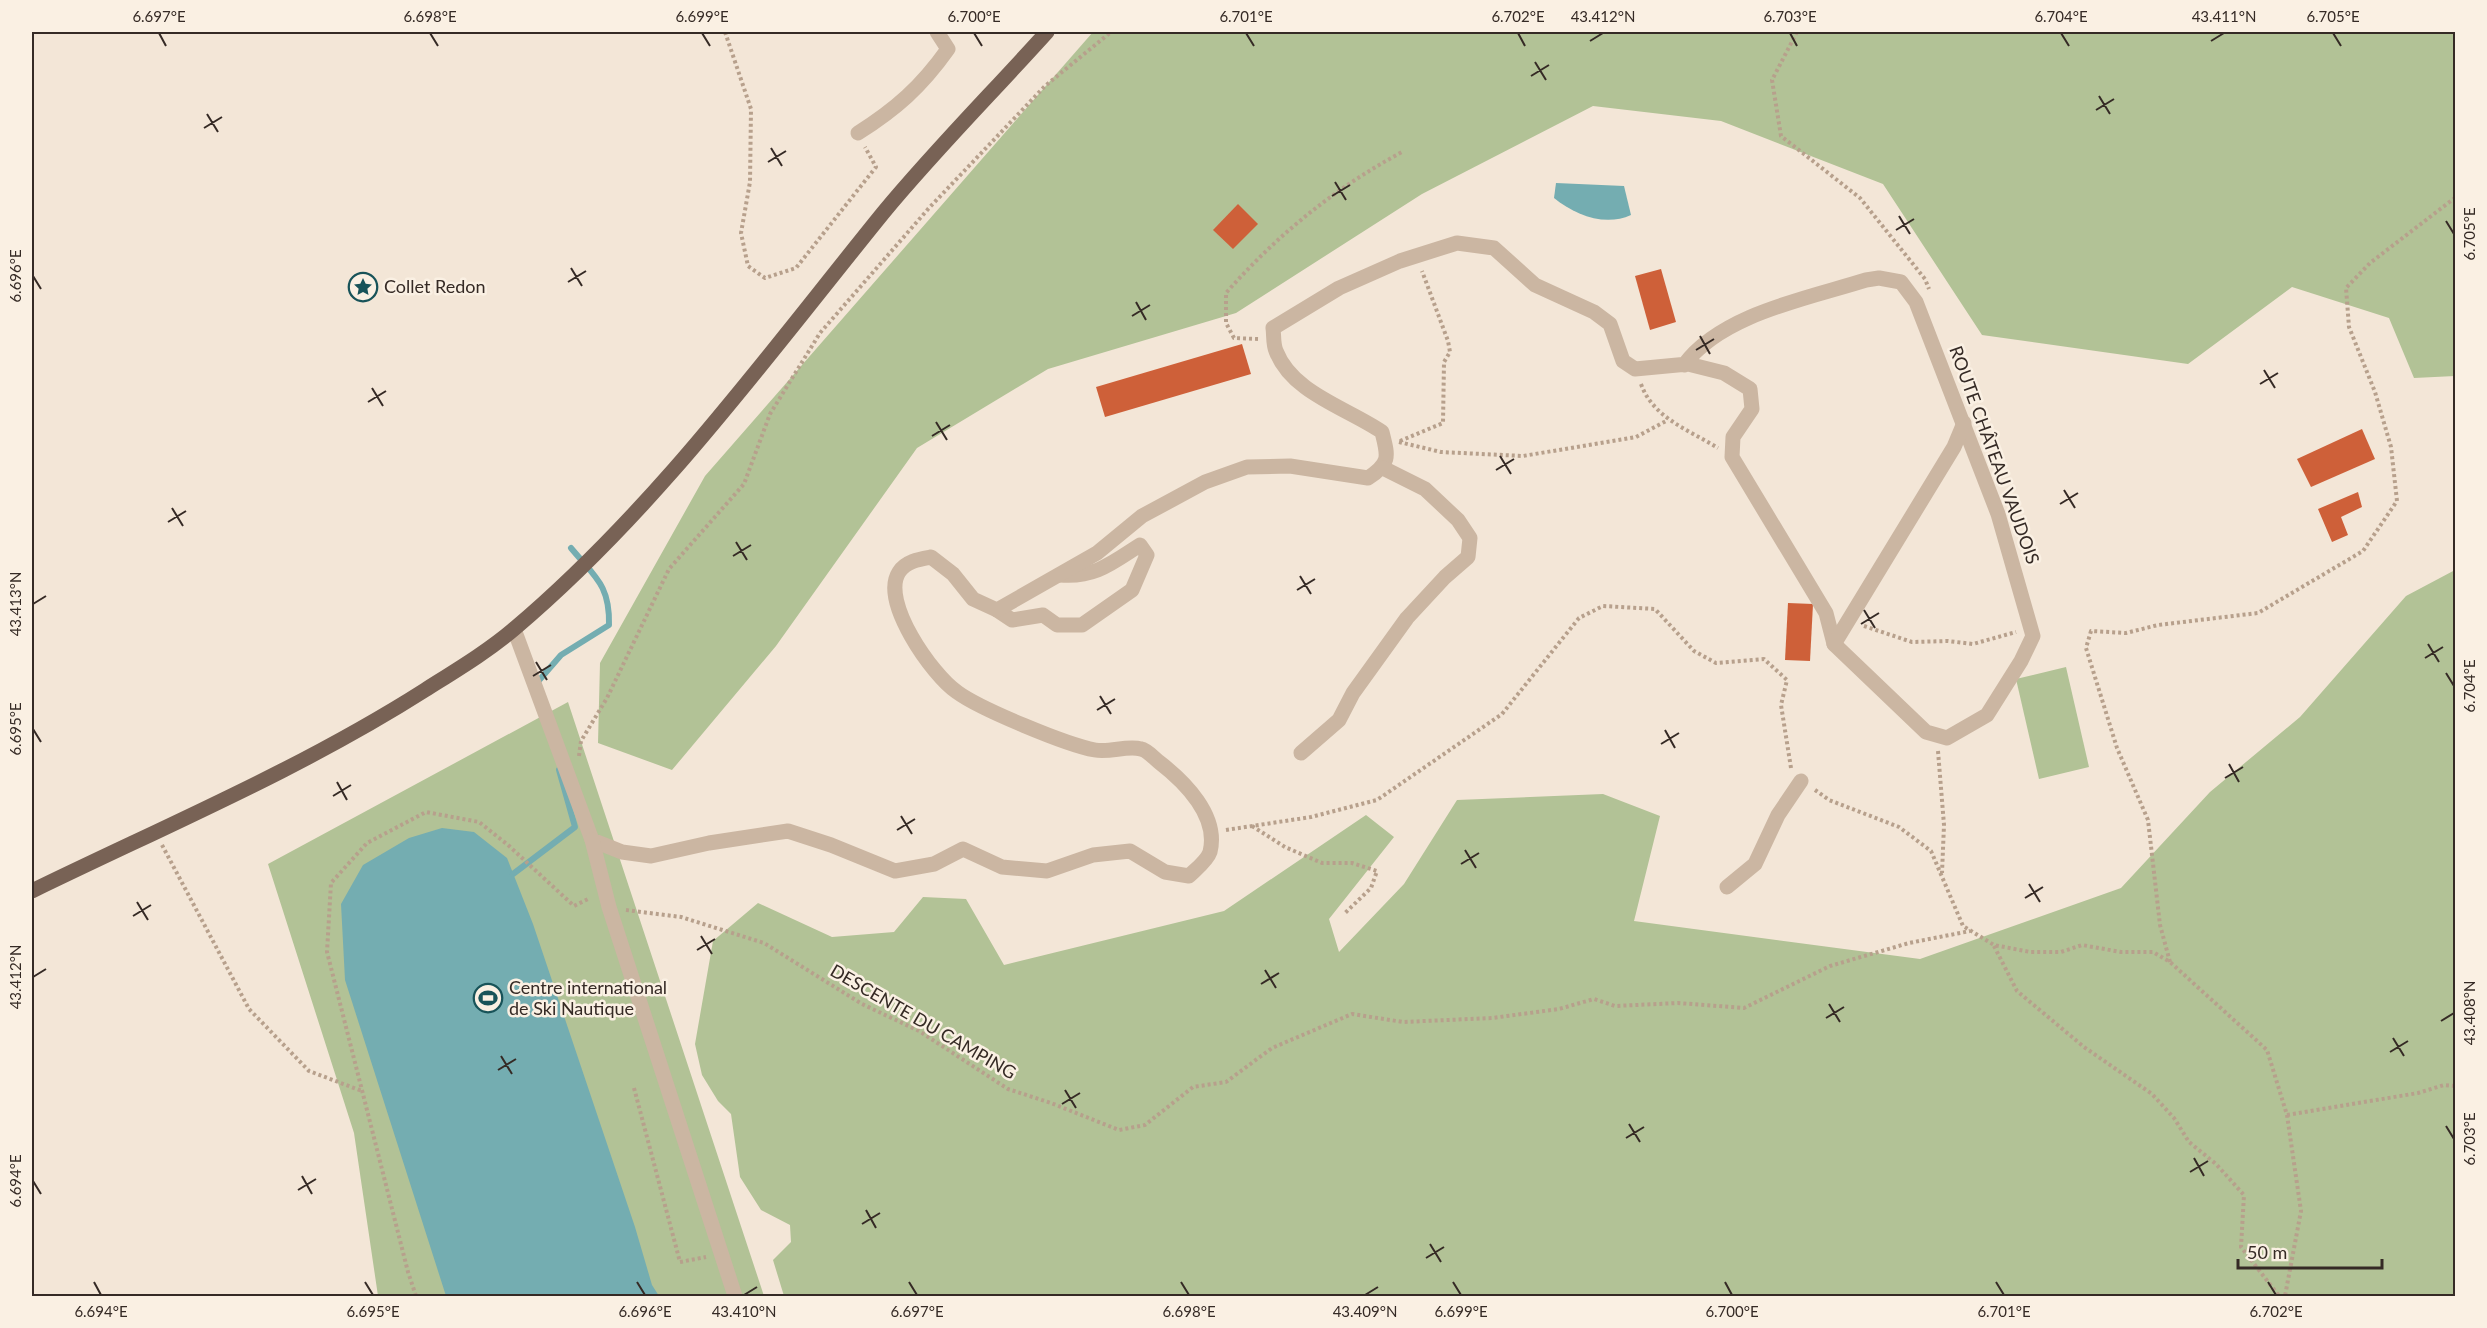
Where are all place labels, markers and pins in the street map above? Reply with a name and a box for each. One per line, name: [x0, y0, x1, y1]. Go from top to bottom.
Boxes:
place icon: Collet Redon: [347, 271, 379, 303]
place label: Collet Redon: [384, 275, 486, 297]
place label: Centre international de Ski Nautique: [509, 976, 667, 1019]
sports icon: Centre international de Ski Nautique: [472, 982, 504, 1014]

